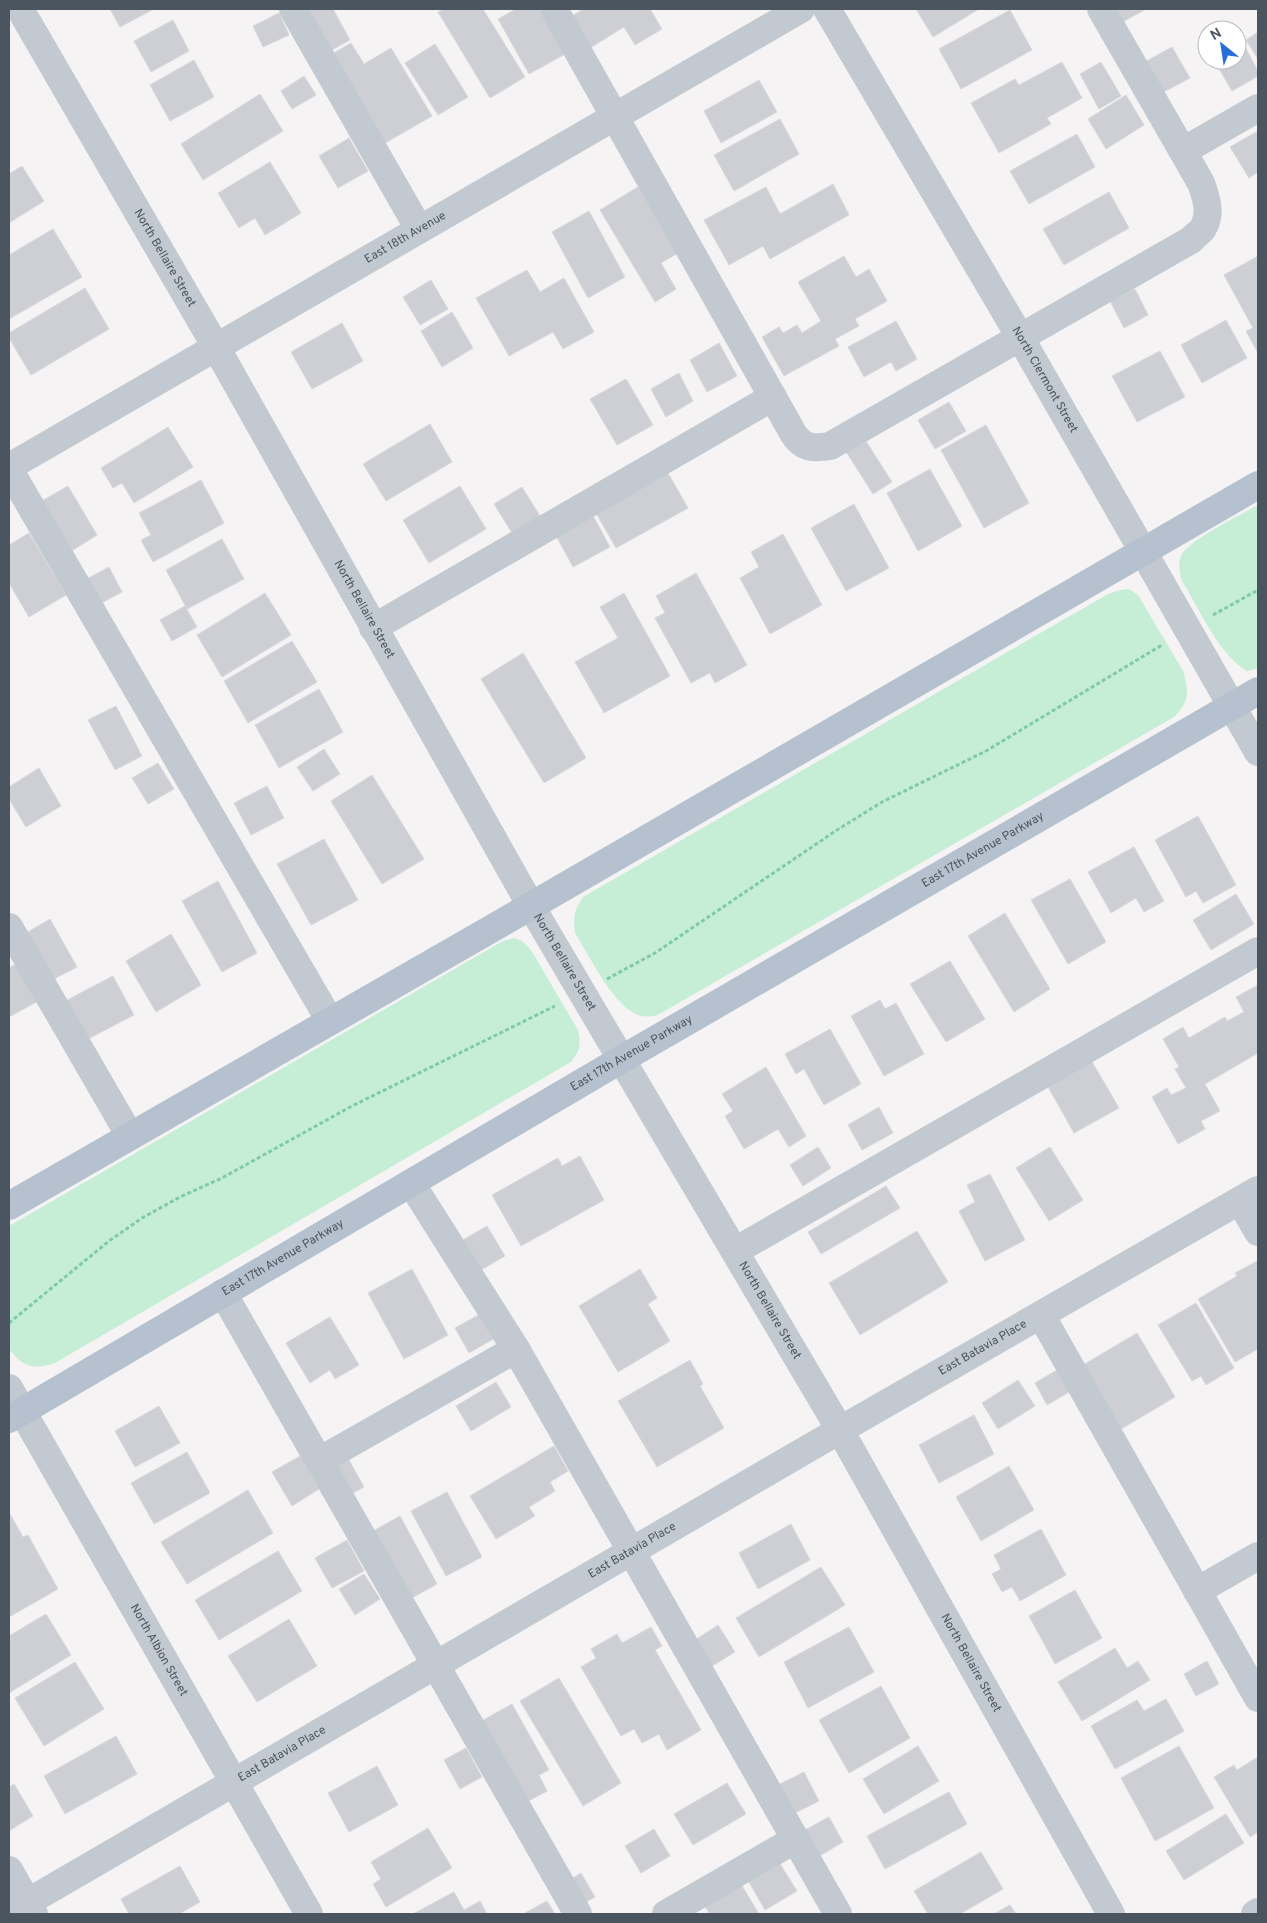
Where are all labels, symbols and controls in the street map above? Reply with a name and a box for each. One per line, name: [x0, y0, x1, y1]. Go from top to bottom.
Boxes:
north arrow: [1197, 20, 1247, 70]
text: N: [1208, 25, 1225, 45]
street label: North Bellaire Street: [130, 206, 199, 310]
street label: East 18th Avenue: [362, 208, 449, 268]
street label: North Clermont Street: [1008, 324, 1081, 436]
street label: North Bellaire Street: [330, 557, 398, 662]
street label: East 17th Avenue Parkway: [919, 808, 1047, 892]
street label: North Bellaire Street: [529, 911, 599, 1014]
street label: East 17th Avenue Parkway: [568, 1012, 696, 1095]
street label: East 17th Avenue Parkway: [219, 1216, 347, 1300]
street label: North Bellaire Street: [735, 1259, 805, 1362]
street label: East Batavia Place: [936, 1316, 1030, 1380]
street label: East Batavia Place: [585, 1519, 679, 1583]
street label: North Albion Street: [126, 1601, 191, 1699]
street label: North Bellaire Street: [937, 1611, 1005, 1716]
street label: East Batavia Place: [235, 1722, 329, 1786]

